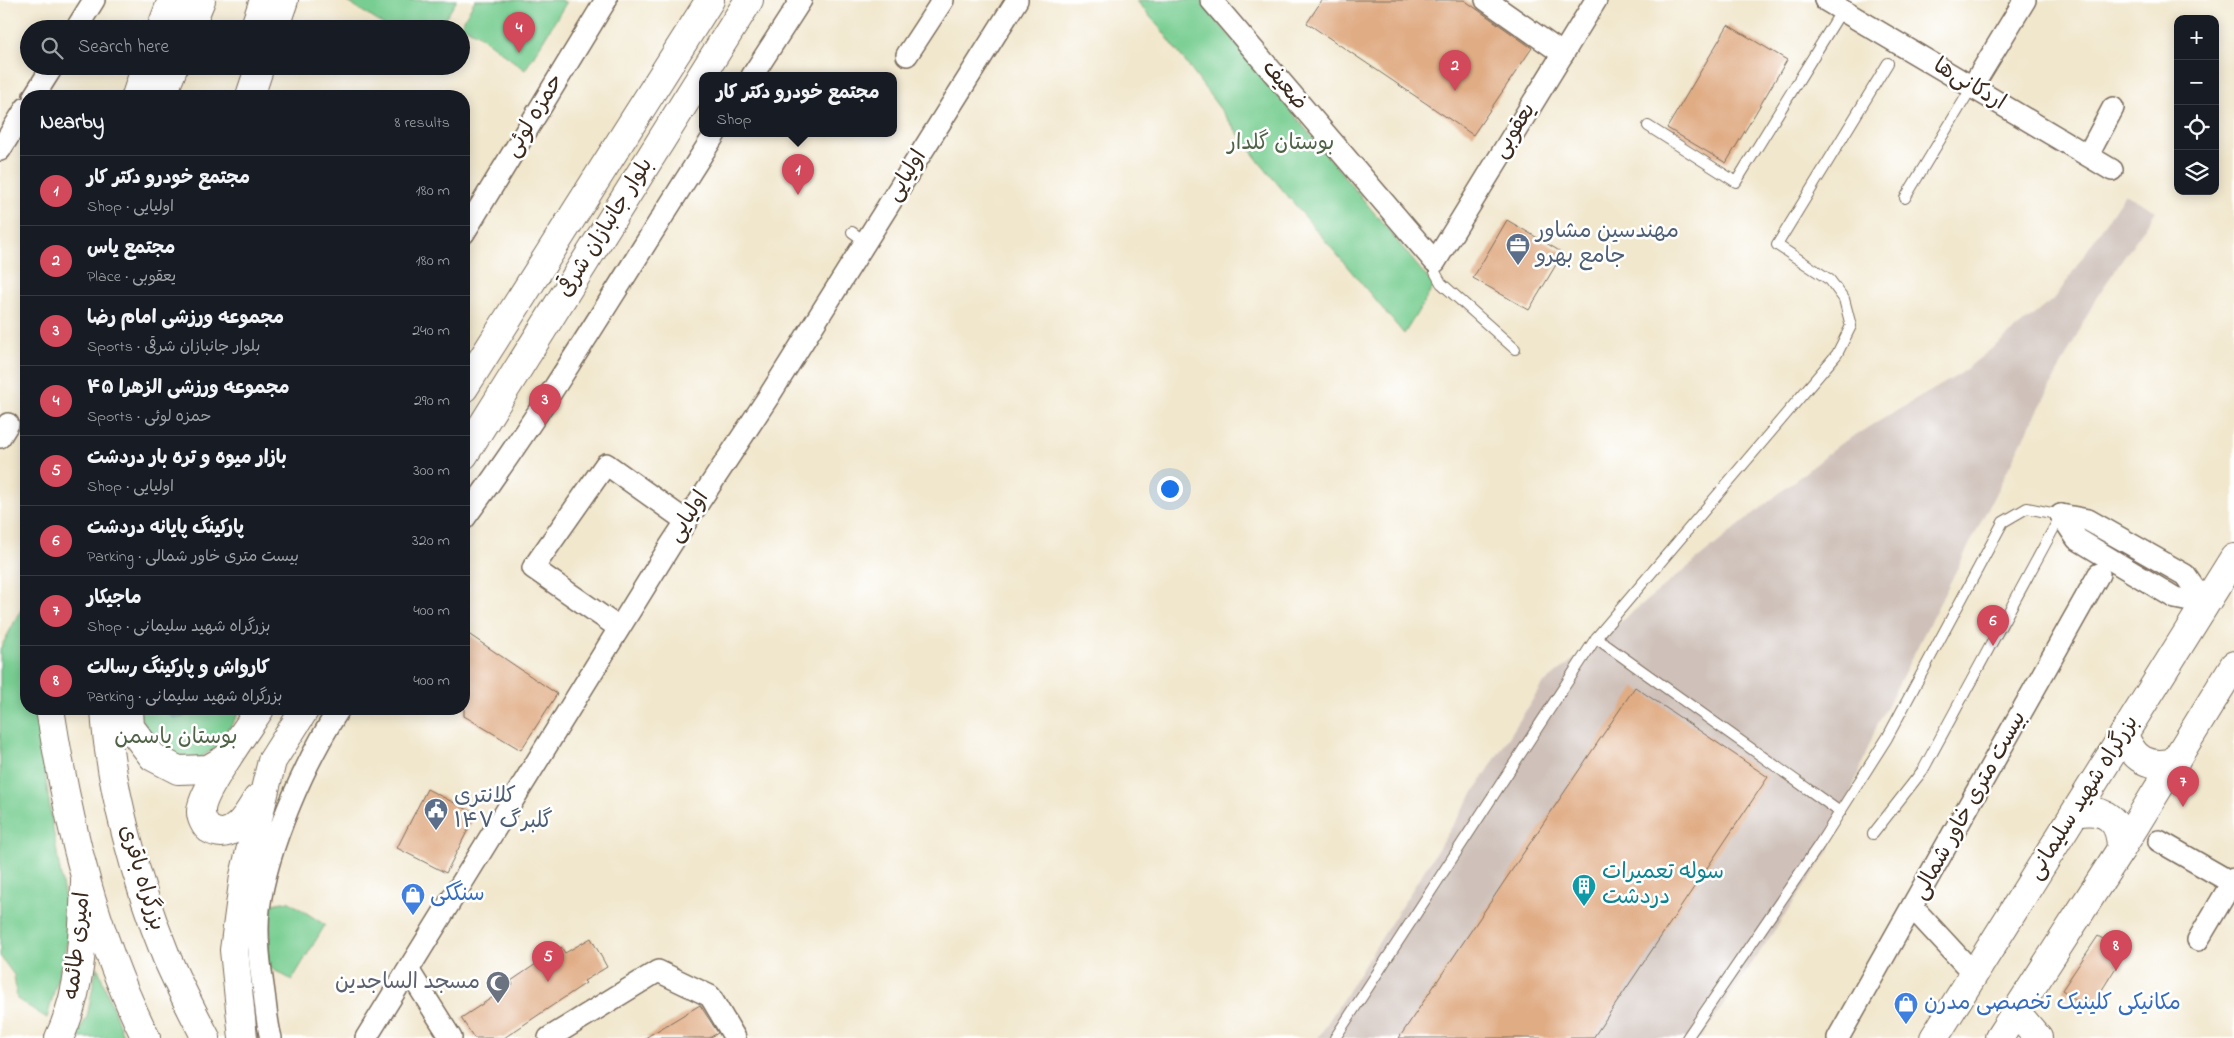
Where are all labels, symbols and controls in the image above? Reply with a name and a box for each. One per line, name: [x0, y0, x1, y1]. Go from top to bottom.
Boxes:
pin: 4: [503, 12, 535, 53]
map controls: [2174, 15, 2219, 195]
button: +: [2174, 15, 2219, 60]
search box: [20, 20, 470, 75]
icon: search: [38, 34, 66, 62]
text: Search here: [78, 34, 169, 61]
pin: 2: [1439, 50, 1471, 91]
street label: اردکانی‌ها: [1927, 51, 2011, 119]
street label: ضعیف: [1253, 54, 1315, 118]
button: −: [2174, 60, 2219, 105]
street label: حمزه لوئی: [497, 68, 573, 164]
popup: [699, 72, 897, 137]
text: مجتمع خودرو دکتر کار: [717, 80, 879, 107]
street label: یعقوبی: [1485, 97, 1545, 165]
button: locate: [2174, 105, 2219, 150]
text: Nearby: [40, 108, 104, 138]
text: Shop: [717, 108, 751, 132]
text: 8 results: [394, 111, 450, 135]
park label: بوستان گلدار: [1226, 128, 1334, 160]
street label: اولیایی: [879, 144, 935, 208]
button: layers: [2174, 150, 2219, 195]
street label: بلوار جانبازان شرقی: [550, 152, 662, 304]
pin: 1: [782, 154, 814, 195]
text: مجتمع خودرو دکتر کار: [87, 165, 250, 192]
text: 1: [53, 179, 59, 203]
text: 180 m: [416, 179, 450, 203]
text: Shop · اولیایی: [87, 195, 174, 219]
place label: مهندسین مشاور جامع بهرو: [1534, 216, 1679, 273]
office icon: مهندسین مشاور جامع بهرو: [1505, 232, 1531, 266]
text: مجتمع یاس: [87, 235, 175, 262]
text: 2: [52, 249, 60, 273]
text: 180 m: [416, 249, 450, 273]
text: Place · یعقوبی: [87, 265, 176, 289]
text: مجموعه ورزشی امام رضا: [87, 305, 284, 332]
text: 3: [53, 319, 59, 343]
text: 240 m: [412, 319, 450, 343]
text: Sports · بلوار جانبازان شرقی: [87, 335, 260, 359]
text: مجموعه ورزشی الزهرا ۴۵: [87, 375, 290, 402]
pin: 3: [529, 384, 561, 425]
text: 4: [53, 389, 59, 413]
text: 290 m: [414, 389, 450, 413]
text: Sports · حمزه لوئی: [87, 405, 211, 429]
text: بازار میوه و تره بار دردشت: [87, 445, 287, 472]
text: 5: [51, 459, 61, 483]
text: 300 m: [413, 459, 450, 483]
text: Shop · اولیایی: [87, 475, 174, 499]
your location: [1157, 476, 1183, 502]
street label: اولیایی: [660, 485, 718, 549]
text: پارکینگ پایانه دردشت: [87, 515, 244, 542]
text: 6: [52, 529, 60, 553]
text: 320 m: [412, 529, 450, 553]
text: Parking · بیست متری خاور شمالی: [87, 545, 299, 569]
text: ماجیکار: [87, 585, 142, 612]
text: 7: [53, 599, 59, 623]
text: 400 m: [413, 599, 450, 623]
pin: 6: [1977, 605, 2009, 646]
text: Shop · بزرگراه شهید سلیمانی: [87, 615, 271, 639]
text: کارواش و پارکینگ رسالت: [87, 655, 270, 682]
text: 8: [53, 669, 59, 693]
text: 400 m: [413, 669, 450, 693]
text: Parking · بزرگراه شهید سلیمانی: [87, 685, 283, 709]
street label: بیست متری خاور شمالی: [1905, 706, 2035, 906]
street label: بزرگراه شهید سلیمانی: [2020, 710, 2148, 886]
park label: بوستان یاسمن: [114, 722, 238, 754]
pin: 7: [2167, 766, 2199, 807]
place label: کلانتری ۱۴۷ گلبرگ: [454, 781, 553, 838]
public building icon: کلانتری ۱۴۷ گلبرگ: [423, 797, 449, 831]
street label: بزرگراه باقری: [110, 821, 172, 935]
place label: سوله تعمیرات دردشت: [1602, 857, 1724, 914]
building icon: سوله تعمیرات دردشت: [1571, 873, 1597, 907]
place label: سنگکی: [430, 879, 485, 911]
shop icon: سنگکی: [400, 882, 426, 916]
street label: امیری طائمه: [56, 890, 100, 1002]
pin: 8: [2100, 930, 2132, 971]
pin: 5: [532, 941, 564, 982]
place label: مسجد الساجدین: [335, 967, 480, 999]
mosque icon: مسجد الساجدین: [485, 970, 511, 1004]
place label: مکانیکی کلینیک تخصصی مدرن: [1924, 988, 2181, 1020]
shop icon: مکانیکی کلینیک تخصصی مدرن: [1893, 991, 1919, 1025]

